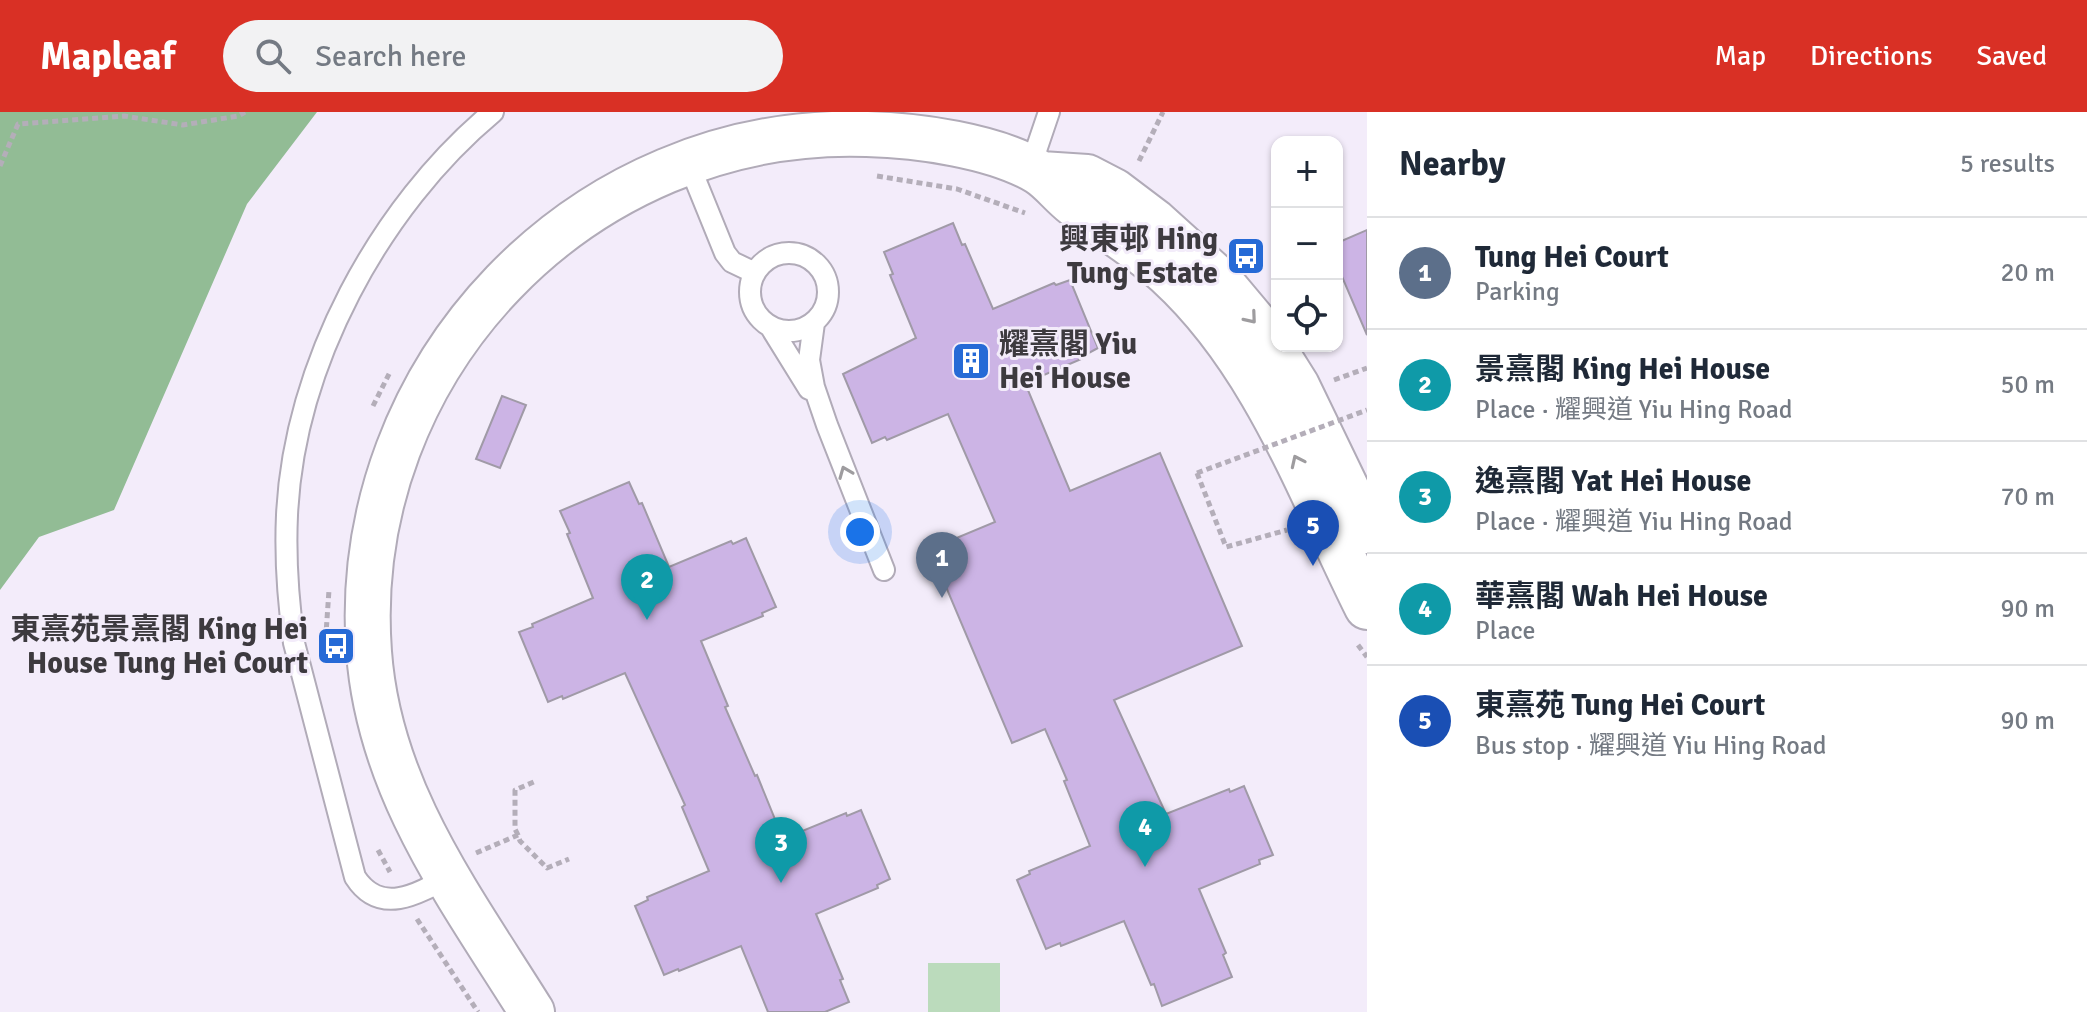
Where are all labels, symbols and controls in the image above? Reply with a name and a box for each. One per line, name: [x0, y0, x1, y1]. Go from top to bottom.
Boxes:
search box: [223, 20, 783, 92]
text: Mapleaf: [40, 33, 175, 80]
icon: search: [251, 34, 295, 78]
text: Search here: [315, 38, 467, 75]
text: Map: [1714, 39, 1766, 73]
text: Directions: [1810, 39, 1932, 73]
text: Saved: [1976, 39, 2047, 73]
map controls: [1271, 136, 1343, 352]
button: +: [1271, 136, 1343, 208]
text: Nearby: [1399, 143, 1506, 185]
text: 5 results: [1960, 148, 2055, 180]
button: −: [1271, 208, 1343, 280]
place label: 興東邨 Hing Tung Estate: [1059, 221, 1218, 292]
bus stop icon: 興東邨 Hing Tung Estate: [1225, 235, 1267, 277]
text: Tung Hei Court: [1475, 239, 1669, 276]
text: 1: [1418, 257, 1432, 289]
text: 20 m: [2000, 257, 2055, 289]
text: Parking: [1475, 276, 1560, 308]
button: locate: [1271, 280, 1343, 352]
one-way arrow: [1241, 309, 1256, 323]
place label: 耀熹閣 Yiu Hei House: [999, 326, 1137, 397]
building icon: 耀熹閣 Yiu Hei House: [950, 340, 992, 382]
text: 景熹閣 King Hei House: [1475, 351, 1770, 388]
text: 2: [1418, 369, 1432, 401]
text: 50 m: [2000, 369, 2055, 401]
text: Place · 耀興道 Yiu Hing Road: [1475, 394, 1793, 426]
one-way arrow: [1291, 454, 1307, 469]
text: 逸熹閣 Yat Hei House: [1475, 463, 1751, 500]
one-way arrow: [838, 466, 855, 480]
text: 3: [1418, 481, 1432, 513]
text: 70 m: [2000, 481, 2055, 513]
pin: 5: [1287, 500, 1339, 566]
text: Place · 耀興道 Yiu Hing Road: [1475, 506, 1793, 538]
your location: [840, 512, 880, 552]
pin: 1: [916, 532, 968, 598]
pin: 2: [621, 554, 673, 620]
text: 華熹閣 Wah Hei House: [1475, 578, 1768, 615]
text: 4: [1418, 593, 1432, 625]
text: 90 m: [2000, 593, 2055, 625]
place label: 東熹苑景熹閣 King Hei House Tung Hei Court: [10, 611, 308, 682]
text: Place: [1475, 615, 1536, 647]
bus stop icon: 東熹苑景熹閣 King Hei House Tung Hei Court: [315, 625, 357, 667]
text: 東熹苑 Tung Hei Court: [1475, 687, 1765, 724]
text: 5: [1418, 705, 1432, 737]
text: 90 m: [2000, 705, 2055, 737]
text: Bus stop · 耀興道 Yiu Hing Road: [1475, 730, 1827, 762]
pin: 4: [1119, 801, 1171, 867]
pin: 3: [755, 817, 807, 883]

